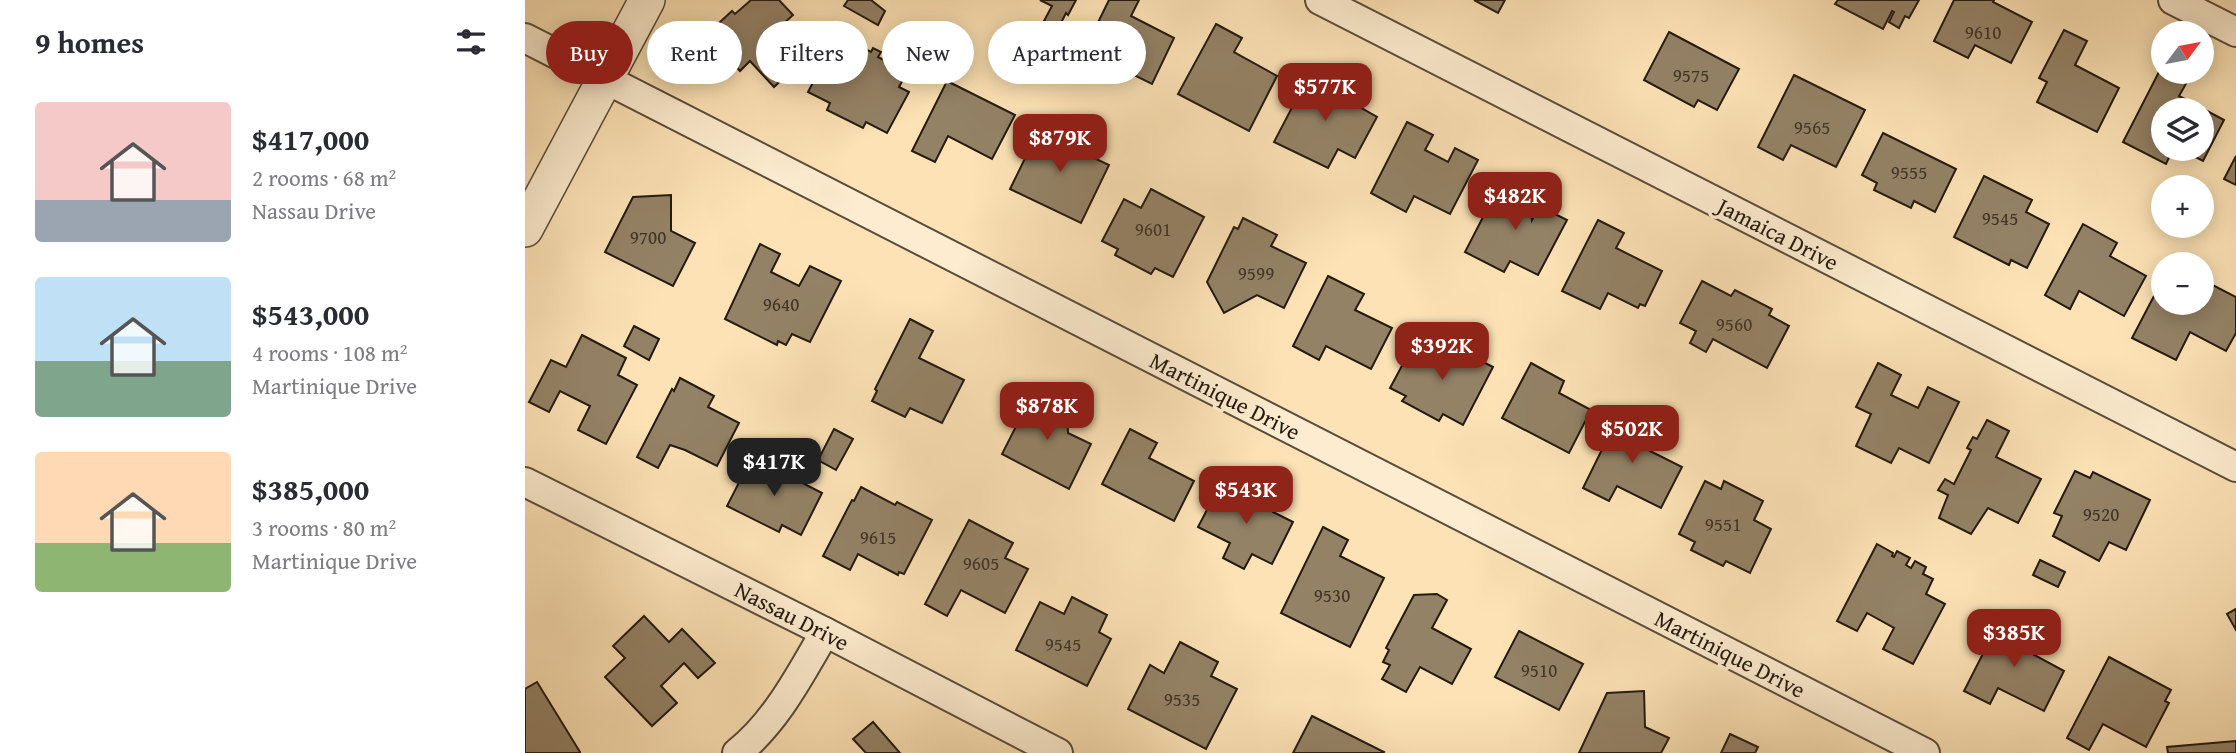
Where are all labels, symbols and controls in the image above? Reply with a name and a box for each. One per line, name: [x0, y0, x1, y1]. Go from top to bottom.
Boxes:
house number: 9610: [1965, 18, 2001, 46]
text: 9 homes: [35, 20, 144, 64]
chip: Buy: [546, 21, 633, 84]
chip: Rent: [647, 21, 742, 84]
chip: Filters: [756, 21, 868, 84]
chip: New: [882, 21, 974, 84]
chip: Apartment: [988, 21, 1146, 84]
north arrow: [2151, 21, 2214, 84]
map controls: [2151, 21, 2214, 315]
icon: filters: [452, 23, 490, 61]
house number: 9575: [1673, 61, 1709, 89]
pin: $577K: [1276, 64, 1374, 123]
text: $577K: [1294, 69, 1356, 102]
button: layers: [2151, 98, 2214, 161]
house number: 9565: [1794, 113, 1830, 141]
pin: $879K: [1011, 114, 1109, 174]
text: $417,000: [252, 117, 369, 161]
text: $879K: [1029, 120, 1091, 153]
icon: home: [91, 130, 175, 214]
house number: 9555: [1891, 158, 1927, 186]
text: 2 rooms · 68 m²: [252, 161, 396, 194]
pin: $482K: [1466, 173, 1564, 232]
button: +: [2151, 175, 2214, 238]
text: $482K: [1484, 178, 1546, 211]
street label: Jamaica Drive: [1709, 188, 1845, 278]
text: Nassau Drive: [252, 194, 376, 227]
house number: 9545: [1982, 204, 2018, 232]
house number: 9601: [1135, 215, 1171, 243]
house number: 9700: [630, 223, 666, 251]
button: −: [2151, 252, 2214, 315]
house number: 9599: [1238, 259, 1274, 287]
house number: 9640: [763, 290, 799, 318]
text: $543,000: [252, 292, 369, 336]
icon: home: [91, 305, 175, 389]
house number: 9560: [1716, 310, 1752, 338]
pin: $392K: [1393, 322, 1491, 382]
text: $392K: [1411, 328, 1473, 361]
text: 4 rooms · 108 m²: [252, 336, 407, 369]
street label: Martinique Drive: [1144, 343, 1306, 448]
text: Martinique Drive: [252, 369, 417, 402]
pin: $878K: [998, 382, 1096, 442]
text: $878K: [1016, 388, 1078, 421]
pin: $502K: [1583, 406, 1681, 465]
text: $502K: [1601, 411, 1663, 444]
pin: $417K: [725, 438, 823, 498]
text: $417K: [743, 444, 805, 477]
pin: $543K: [1197, 466, 1295, 526]
text: $385,000: [252, 467, 369, 511]
text: $543K: [1215, 472, 1277, 505]
icon: home: [91, 480, 175, 564]
house number: 9520: [2083, 500, 2119, 528]
house number: 9551: [1705, 510, 1741, 538]
text: 3 rooms · 80 m²: [252, 511, 396, 544]
house number: 9615: [860, 523, 896, 551]
text: Martinique Drive: [252, 544, 417, 577]
house number: 9605: [963, 549, 999, 577]
street label: Nassau Drive: [729, 573, 855, 658]
house number: 9530: [1314, 581, 1350, 609]
street label: Martinique Drive: [1649, 601, 1811, 706]
pin: $385K: [1965, 610, 2063, 669]
text: $385K: [1983, 615, 2045, 648]
house number: 9545: [1045, 630, 1081, 658]
house number: 9510: [1521, 656, 1557, 684]
house number: 9535: [1164, 685, 1200, 713]

